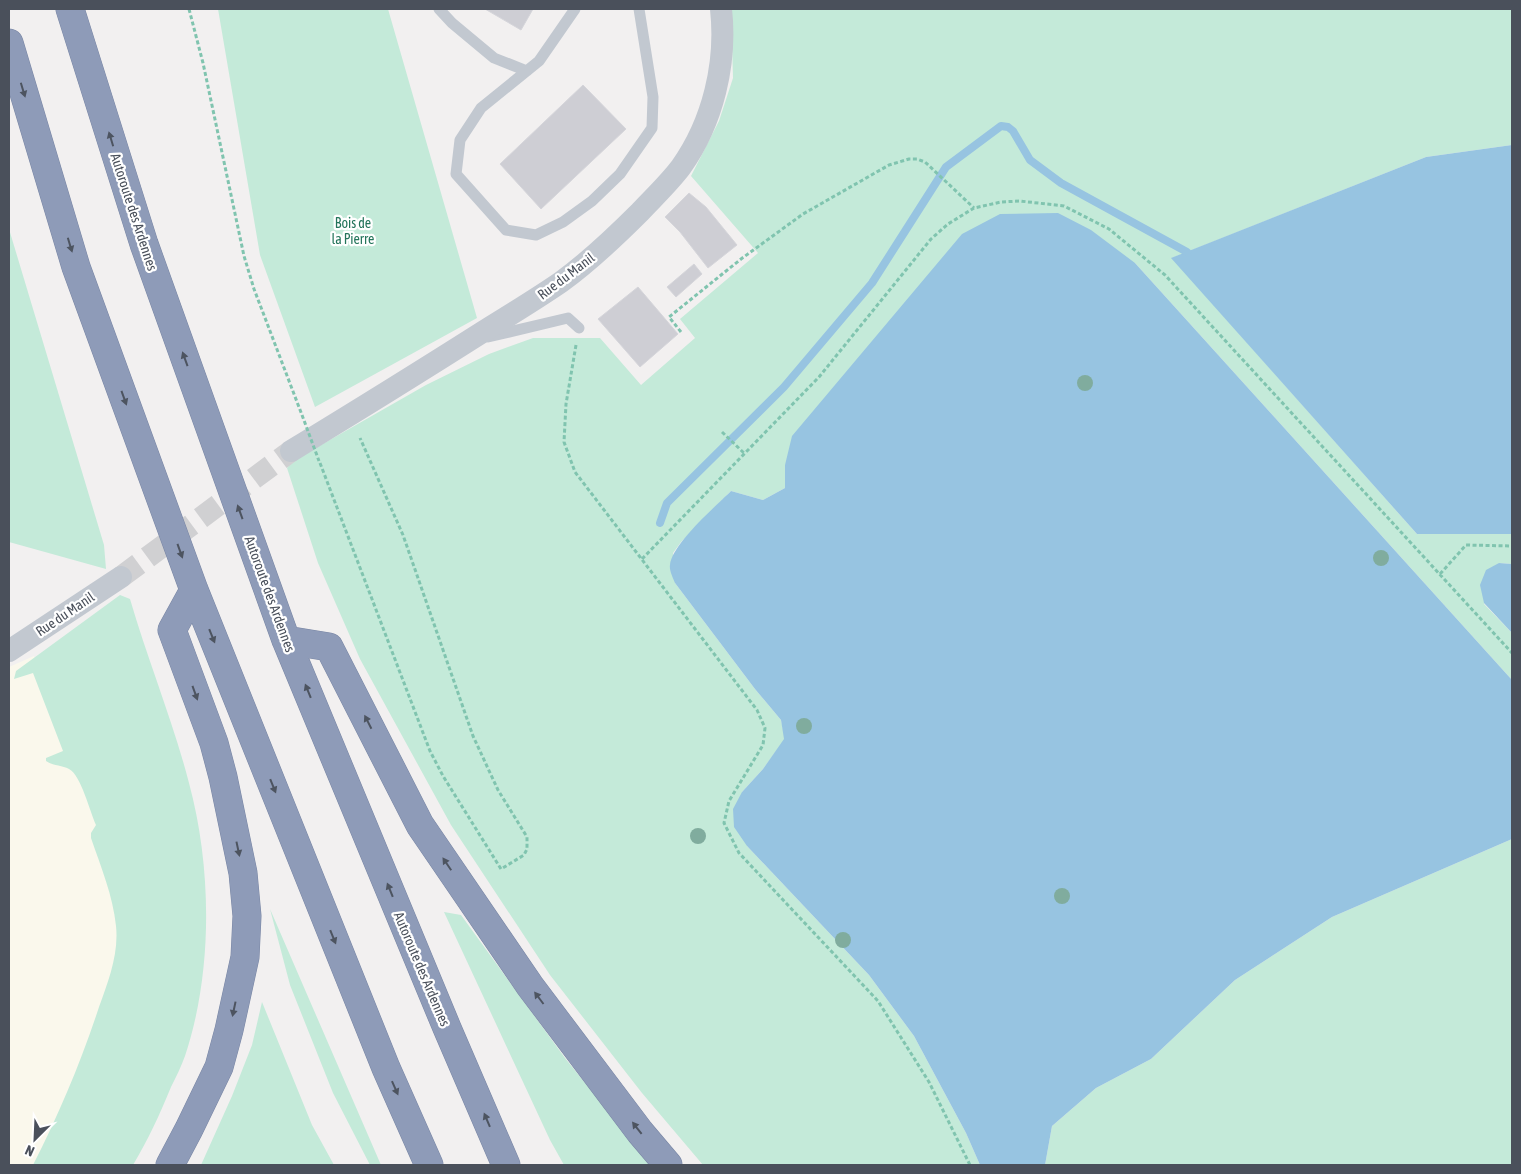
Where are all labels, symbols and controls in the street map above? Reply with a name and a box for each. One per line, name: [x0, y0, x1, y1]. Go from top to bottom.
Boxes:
one-way arrow: [19, 82, 27, 97]
one-way arrow: [106, 131, 114, 146]
street label: Autoroute des Ardennes: [107, 151, 161, 273]
park label: Bois de la Pierre: [332, 215, 374, 247]
one-way arrow: [67, 238, 74, 253]
street label: Rue du Manil: [534, 249, 598, 303]
one-way arrow: [181, 351, 189, 366]
one-way arrow: [121, 391, 128, 406]
one-way arrow: [236, 504, 243, 519]
street label: Autoroute des Ardennes: [242, 534, 298, 654]
one-way arrow: [176, 544, 184, 559]
street label: Rue du Manil: [33, 588, 97, 639]
one-way arrow: [208, 629, 216, 644]
one-way arrow: [303, 684, 311, 698]
one-way arrow: [192, 685, 199, 700]
one-way arrow: [364, 715, 372, 730]
one-way arrow: [269, 779, 277, 794]
one-way arrow: [235, 841, 243, 857]
one-way arrow: [442, 857, 452, 871]
one-way arrow: [385, 883, 393, 897]
street label: Autoroute des Ardennes: [391, 910, 453, 1029]
one-way arrow: [330, 930, 338, 944]
one-way arrow: [534, 991, 544, 1005]
one-way arrow: [230, 1002, 238, 1017]
one-way arrow: [391, 1081, 399, 1095]
one-way arrow: [482, 1113, 490, 1128]
north arrow: [10, 1114, 60, 1164]
one-way arrow: [632, 1121, 642, 1135]
text: N: [23, 1142, 37, 1160]

